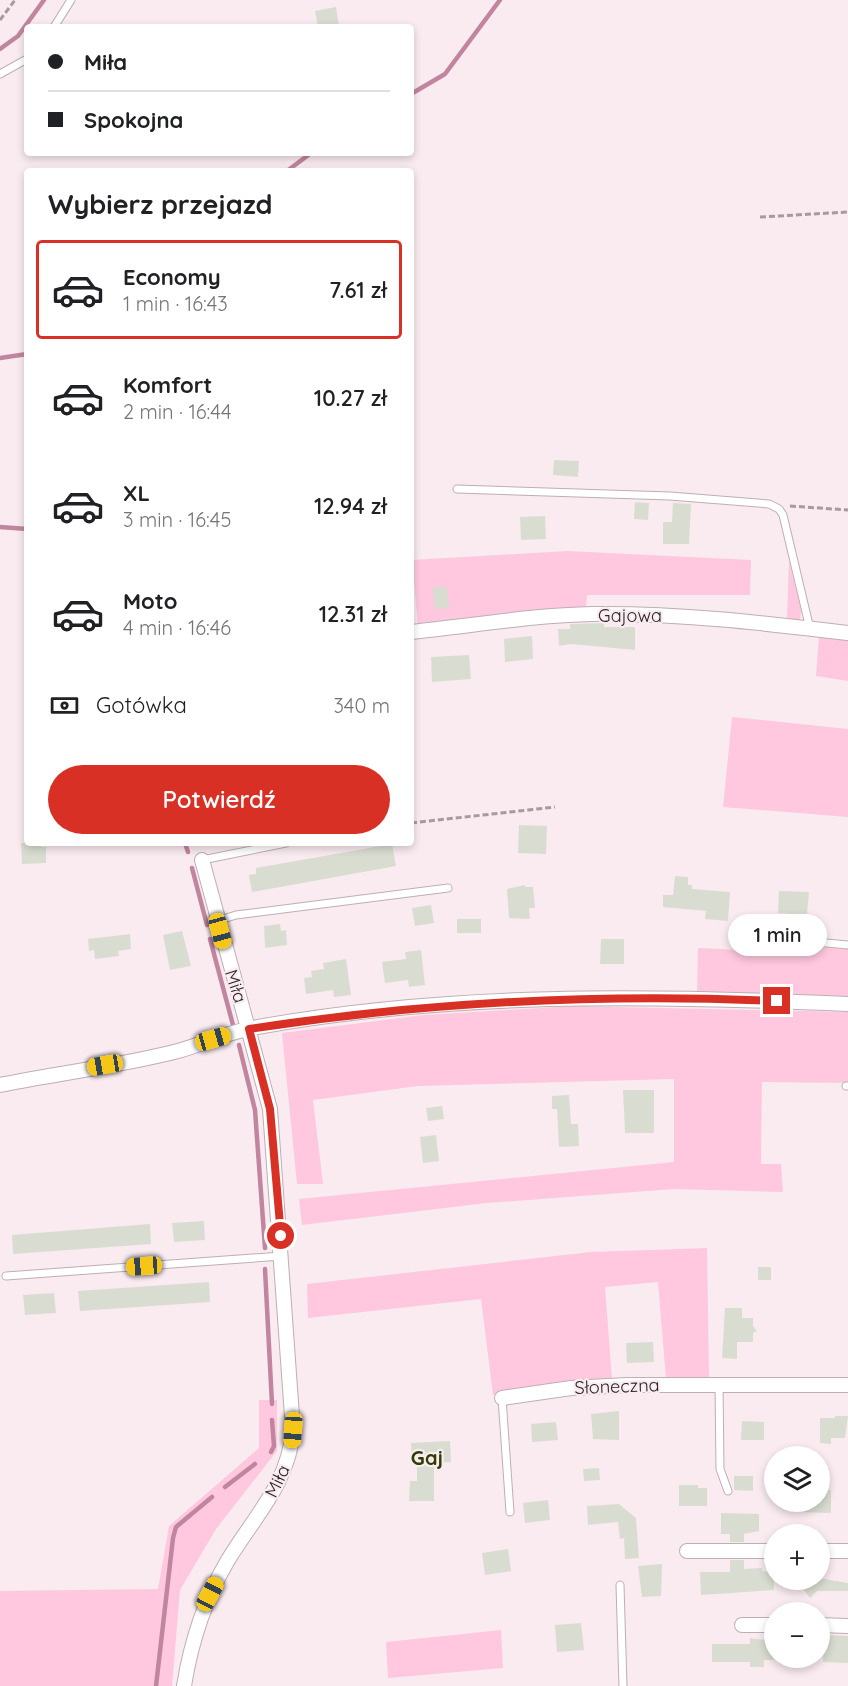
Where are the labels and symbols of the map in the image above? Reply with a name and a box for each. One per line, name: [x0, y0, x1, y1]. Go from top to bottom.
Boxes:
street label: Gajowa: [598, 604, 662, 627]
car: [207, 911, 233, 951]
callout: 1 min: [728, 914, 826, 956]
street label: Miła: [220, 966, 252, 1006]
route end: [763, 987, 790, 1014]
car: [193, 1025, 233, 1053]
car: [86, 1053, 124, 1077]
route start: [267, 1222, 294, 1249]
car: [125, 1256, 163, 1276]
street label: Słoneczna: [574, 1373, 660, 1399]
car: [283, 1411, 303, 1449]
district label: Gaj: [411, 1445, 443, 1470]
street label: Miła: [259, 1461, 295, 1501]
car: [194, 1574, 226, 1614]

